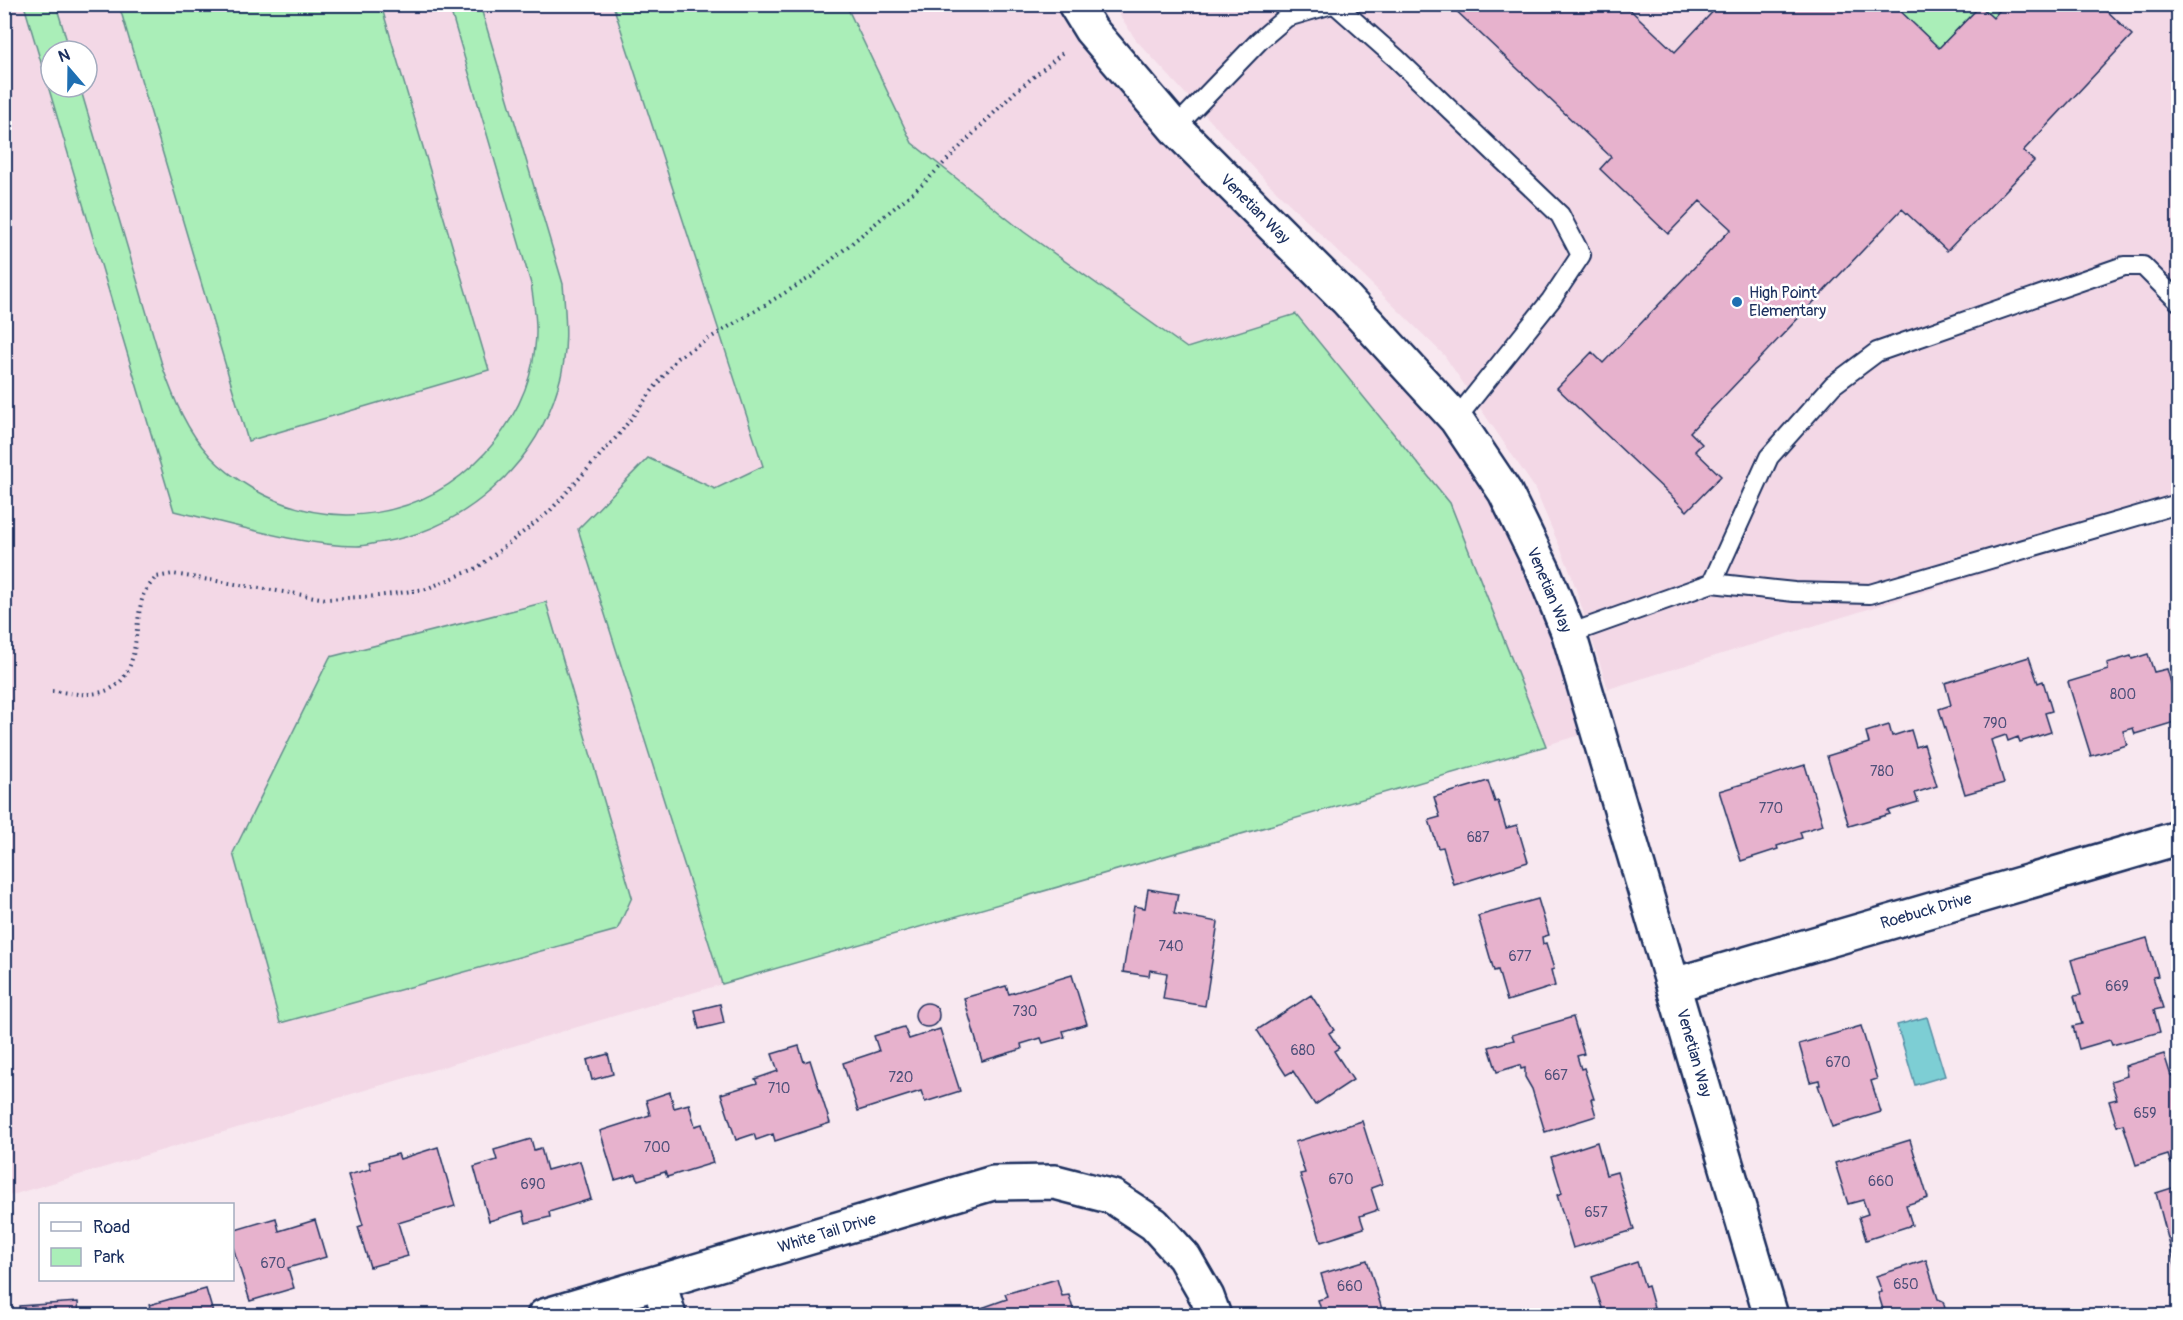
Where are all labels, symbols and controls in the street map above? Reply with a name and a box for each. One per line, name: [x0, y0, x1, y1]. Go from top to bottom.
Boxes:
north arrow: [39, 39, 99, 99]
text: N: [56, 45, 73, 67]
street label: Venetian Way: [1216, 170, 1294, 248]
place label: High Point Elementary: [1749, 283, 1826, 321]
marker: High Point Elementary: [1730, 295, 1744, 309]
street label: Venetian Way: [1522, 544, 1576, 636]
house number: 800: [2110, 686, 2136, 703]
house number: 790: [1983, 715, 2007, 732]
house number: 780: [1870, 763, 1894, 780]
house number: 770: [1759, 800, 1783, 817]
house number: 687: [1467, 829, 1490, 846]
street label: Roebuck Drive: [1878, 888, 1974, 934]
house number: 740: [1158, 938, 1184, 955]
house number: 677: [1509, 948, 1532, 965]
house number: 669: [2105, 978, 2129, 995]
house number: 730: [1013, 1003, 1037, 1020]
street label: Venetian Way: [1672, 1007, 1716, 1100]
house number: 680: [1291, 1042, 1315, 1059]
house number: 670: [1826, 1054, 1850, 1071]
house number: 667: [1544, 1067, 1568, 1084]
house number: 720: [889, 1069, 913, 1086]
house number: 710: [768, 1080, 790, 1097]
house number: 659: [2134, 1105, 2156, 1122]
house number: 700: [644, 1139, 670, 1156]
house number: 670: [1329, 1171, 1353, 1188]
house number: 660: [1868, 1173, 1894, 1190]
house number: 690: [521, 1176, 545, 1193]
legend: [39, 1203, 234, 1281]
house number: 657: [1584, 1204, 1608, 1221]
street label: White Tail Drive: [775, 1209, 879, 1257]
text: Road: [93, 1216, 130, 1239]
text: Park: [93, 1246, 125, 1269]
house number: 670: [261, 1255, 285, 1272]
house number: 650: [1893, 1276, 1919, 1293]
house number: 660: [1337, 1278, 1363, 1295]

